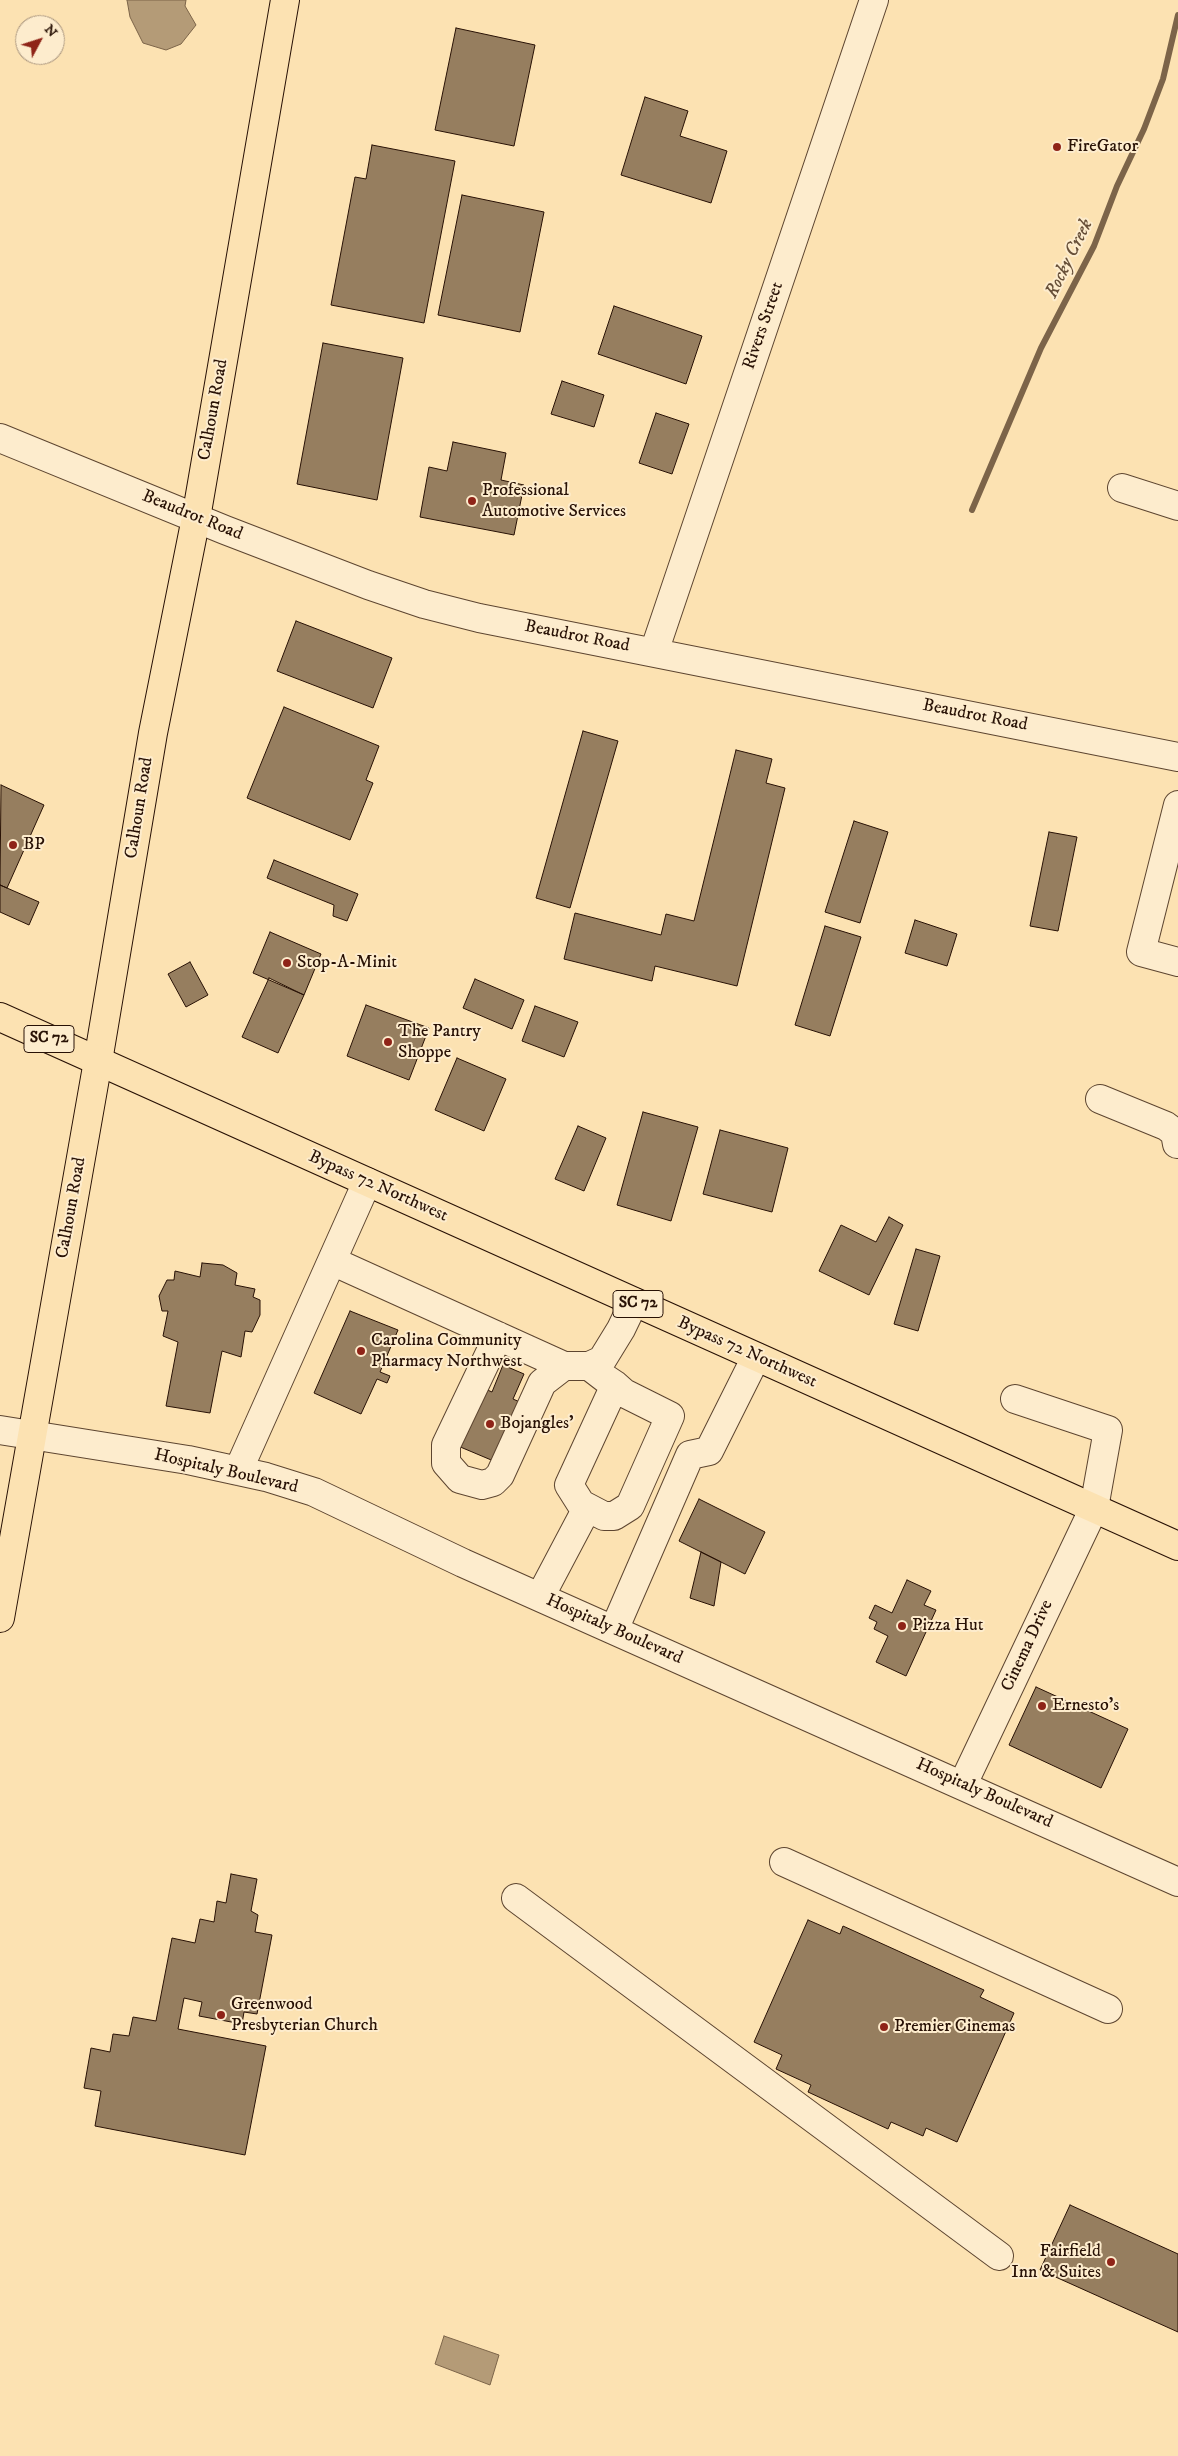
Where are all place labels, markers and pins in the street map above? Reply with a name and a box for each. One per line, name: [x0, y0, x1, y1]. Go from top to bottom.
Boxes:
place label: FireGator: [1067, 136, 1138, 158]
marker: FireGator: [1051, 141, 1063, 153]
place label: Professional Automotive Services: [482, 480, 626, 522]
marker: Professional Automotive Services: [466, 495, 478, 507]
place label: BP: [23, 834, 45, 856]
marker: BP: [7, 839, 19, 851]
place label: Stop-A-Minit: [297, 952, 397, 974]
marker: Stop-A-Minit: [281, 957, 293, 969]
place label: The Pantry Shoppe: [398, 1021, 481, 1064]
marker: The Pantry Shoppe: [382, 1036, 394, 1048]
place label: Carolina Community Pharmacy Northwest: [371, 1330, 522, 1372]
marker: Carolina Community Pharmacy Northwest: [355, 1345, 367, 1357]
place label: Bojangles': [500, 1413, 574, 1435]
marker: Bojangles': [484, 1418, 496, 1430]
place label: Pizza Hut: [912, 1615, 983, 1637]
marker: Pizza Hut: [896, 1620, 908, 1632]
place label: Ernesto's: [1052, 1695, 1119, 1717]
marker: Ernesto's: [1036, 1700, 1048, 1712]
place label: Greenwood Presbyterian Church: [231, 1994, 378, 2036]
marker: Greenwood Presbyterian Church: [215, 2009, 227, 2021]
place label: Premier Cinemas: [894, 2016, 1015, 2038]
marker: Premier Cinemas: [878, 2021, 890, 2033]
place label: Fairfield Inn & Suites: [1011, 2241, 1101, 2284]
marker: Fairfield Inn & Suites: [1105, 2256, 1117, 2268]

